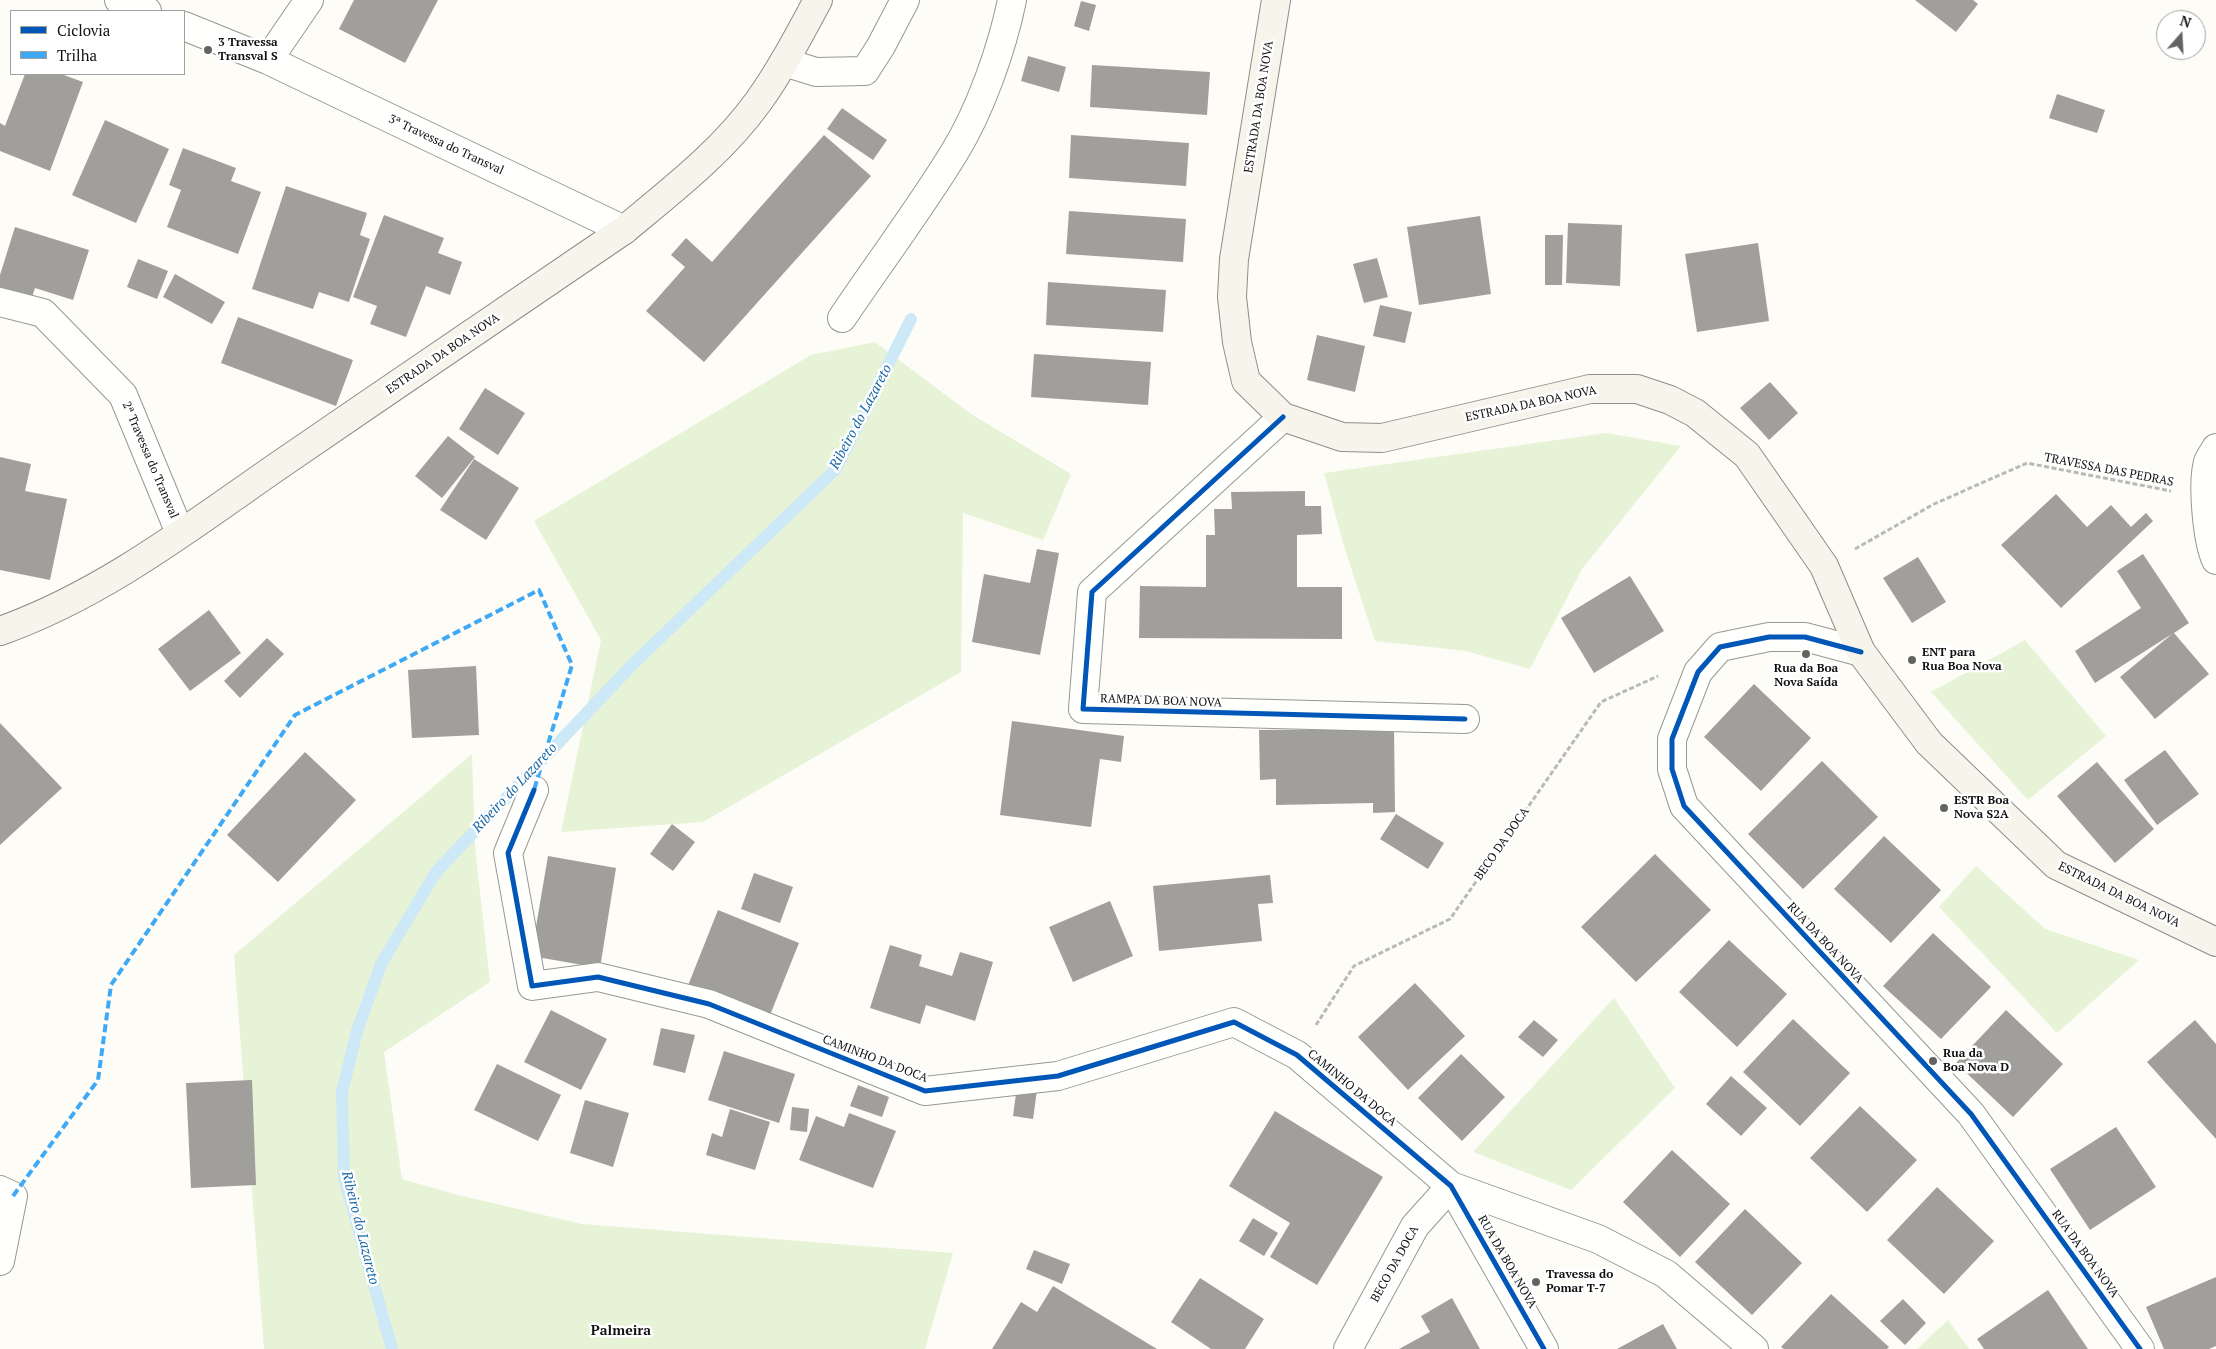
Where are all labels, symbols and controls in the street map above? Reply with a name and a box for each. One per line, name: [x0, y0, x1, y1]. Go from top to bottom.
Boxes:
legend: [10, 10, 185, 75]
north arrow: [2156, 10, 2206, 60]
text: N: [2178, 11, 2194, 32]
text: Ciclovia: [57, 20, 110, 40]
place label: 3 Travessa Transval S: [218, 36, 278, 64]
street label: ESTRADA DA BOA NOVA: [1241, 40, 1277, 174]
marker: 3 Travessa Transval S: [202, 44, 214, 56]
text: Trilha: [57, 45, 97, 65]
street label: 3ª Travessa do Transval: [386, 112, 506, 178]
street label: ESTRADA DA BOA NOVA: [384, 311, 502, 397]
water label: Ribeiro do Lazareto: [826, 362, 896, 472]
street label: ESTRADA DA BOA NOVA: [1464, 383, 1598, 425]
street label: 2ª Travessa do Transval: [119, 399, 181, 521]
street label: TRAVESSA DAS PEDRAS: [2043, 450, 2175, 490]
place label: ENT para Rua Boa Nova: [1922, 646, 2002, 674]
marker: Rua da Boa Nova Saída: [1800, 648, 1812, 660]
marker: ENT para Rua Boa Nova: [1906, 654, 1918, 666]
place label: Rua da Boa Nova Saída: [1774, 662, 1838, 690]
street label: RAMPA DA BOA NOVA: [1100, 692, 1222, 710]
water label: Ribeiro do Lazareto: [469, 740, 561, 836]
place label: ESTR Boa Nova S2A: [1954, 794, 2009, 822]
marker: ESTR Boa Nova S2A: [1938, 802, 1950, 814]
street label: BECO DA DOCA: [1472, 805, 1532, 883]
street label: ESTRADA DA BOA NOVA: [2056, 859, 2182, 931]
street label: RUA DA BOA NOVA: [1784, 900, 1866, 986]
street label: CAMINHO DA DOCA: [820, 1032, 930, 1086]
street label: CAMINHO DA DOCA: [1305, 1047, 1399, 1129]
place label: Rua da Boa Nova D: [1943, 1047, 2009, 1075]
marker: Rua da Boa Nova D: [1927, 1055, 1939, 1067]
water label: Ribeiro do Lazareto: [338, 1170, 382, 1286]
street label: RUA DA BOA NOVA: [2048, 1207, 2122, 1301]
street label: RUA DA BOA NOVA: [1475, 1213, 1539, 1311]
street label: BECO DA DOCA: [1368, 1223, 1422, 1305]
place label: Travessa do Pomar T-7: [1546, 1268, 1613, 1296]
marker: Travessa do Pomar T-7: [1530, 1276, 1542, 1288]
district label: Palmeira: [591, 1323, 651, 1339]

